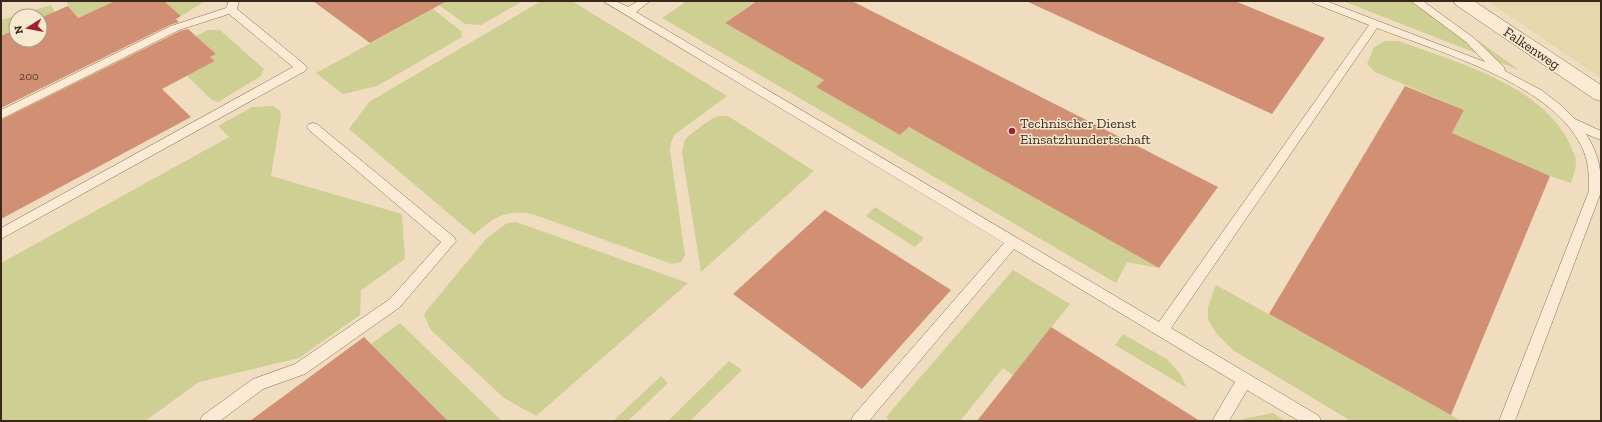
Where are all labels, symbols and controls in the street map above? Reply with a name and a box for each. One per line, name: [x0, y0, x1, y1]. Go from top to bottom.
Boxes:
north arrow: [8, 8, 48, 48]
street label: Falkenweg: [1500, 23, 1563, 74]
text: N: [11, 24, 26, 35]
house number: 200: [19, 69, 39, 83]
place label: Technischer Dienst Einsatzhundertschaft: [1020, 115, 1151, 148]
marker: Technischer Dienst Einsatzhundertschaft: [1007, 126, 1017, 136]

